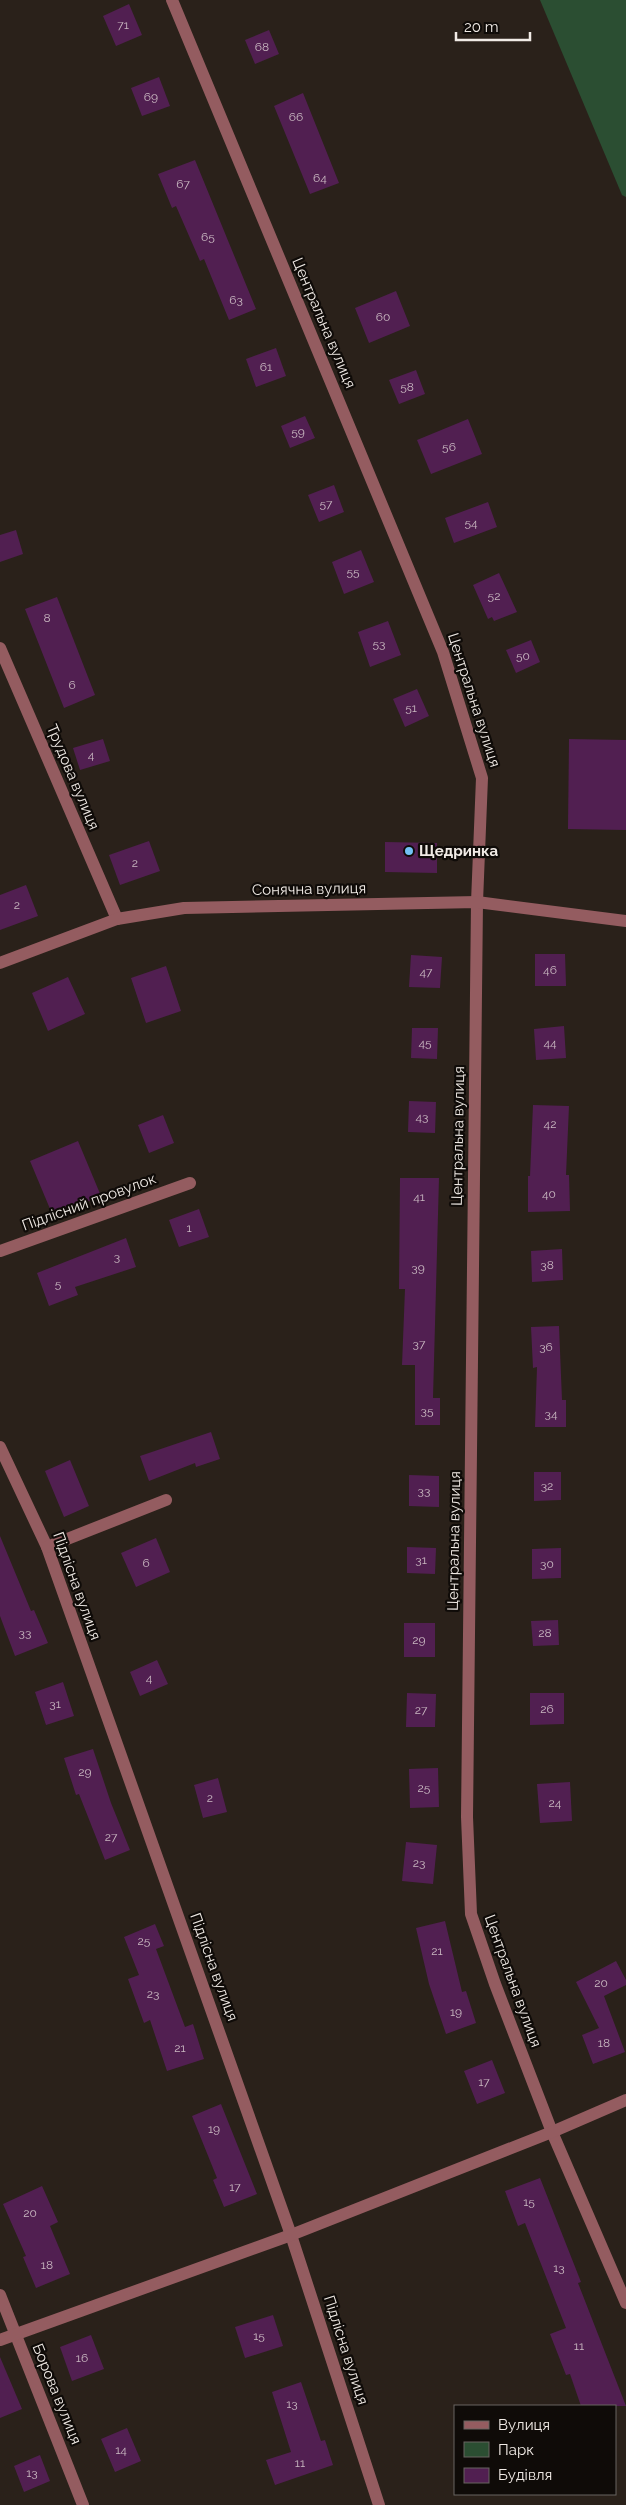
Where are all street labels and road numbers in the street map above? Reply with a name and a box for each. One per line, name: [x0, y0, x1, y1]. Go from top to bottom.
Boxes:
street label: Центральна вулиця: [288, 255, 360, 391]
street label: Центральна вулиця: [444, 631, 504, 769]
street label: Трудова вулиця: [43, 722, 103, 832]
street label: Сонячна вулиця: [252, 879, 366, 899]
street label: Центральна вулиця: [448, 1066, 468, 1206]
street label: Підлісний провулок: [20, 1169, 159, 1235]
street label: Центральна вулиця: [444, 1471, 464, 1611]
street label: Підлісна вулиця: [49, 1530, 105, 1642]
street label: Підлісна вулиця: [186, 1911, 242, 2023]
street label: Центральна вулиця: [481, 1912, 545, 2050]
street label: Підлісна вулиця: [320, 2293, 372, 2407]
street label: Борова вулиця: [29, 2341, 85, 2447]

